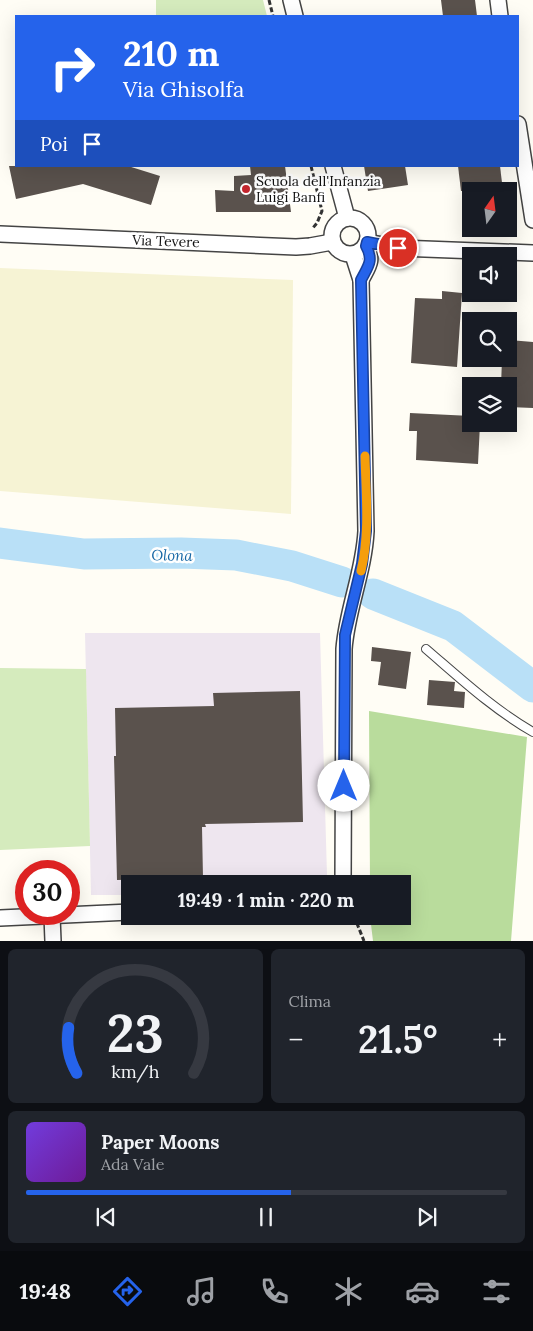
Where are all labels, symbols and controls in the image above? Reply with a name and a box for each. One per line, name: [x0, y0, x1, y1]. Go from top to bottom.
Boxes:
text: 210 m: [123, 31, 220, 76]
icon: right: [40, 35, 105, 100]
text: Via Ghisolfa: [123, 75, 244, 103]
icon: arrive: [78, 130, 106, 158]
text: Poi: [40, 132, 68, 156]
place label: Scuola dell'Infanzia Luigi Banfi: [256, 172, 381, 206]
north arrow: [462, 182, 518, 238]
map controls: [462, 182, 517, 432]
marker: Scuola dell'Infanzia Luigi Banfi: [240, 183, 252, 195]
pin: [377, 227, 419, 269]
street label: Via Tevere: [131, 231, 201, 251]
icon: arrive: [384, 234, 412, 262]
button: sound: [462, 247, 517, 302]
button: search: [462, 312, 517, 367]
button: layers: [462, 377, 517, 432]
water label: Olona: [151, 545, 194, 565]
position arrow: [317, 759, 369, 811]
speed limit sign: 30: [15, 860, 80, 925]
text: 19:49 · 1 min · 220 m: [178, 888, 354, 912]
text: Clima: [289, 991, 331, 1011]
text: 23: [107, 1000, 164, 1066]
text: 21.5°: [358, 1015, 438, 1063]
text: −: [289, 1022, 303, 1058]
text: +: [492, 1022, 507, 1058]
text: km/h: [111, 1060, 160, 1083]
text: Paper Moons: [101, 1130, 220, 1154]
text: Ada Vale: [101, 1154, 164, 1174]
icon: previous: [92, 1203, 120, 1231]
icon: pause: [252, 1203, 280, 1231]
icon: next: [413, 1203, 441, 1231]
icon: directions: [110, 1274, 145, 1309]
icon: music: [184, 1274, 219, 1309]
icon: phone: [257, 1274, 292, 1309]
icon: climate: [331, 1274, 366, 1309]
icon: car: [405, 1274, 440, 1309]
icon: filters: [479, 1274, 514, 1309]
text: 19:48: [19, 1277, 71, 1305]

